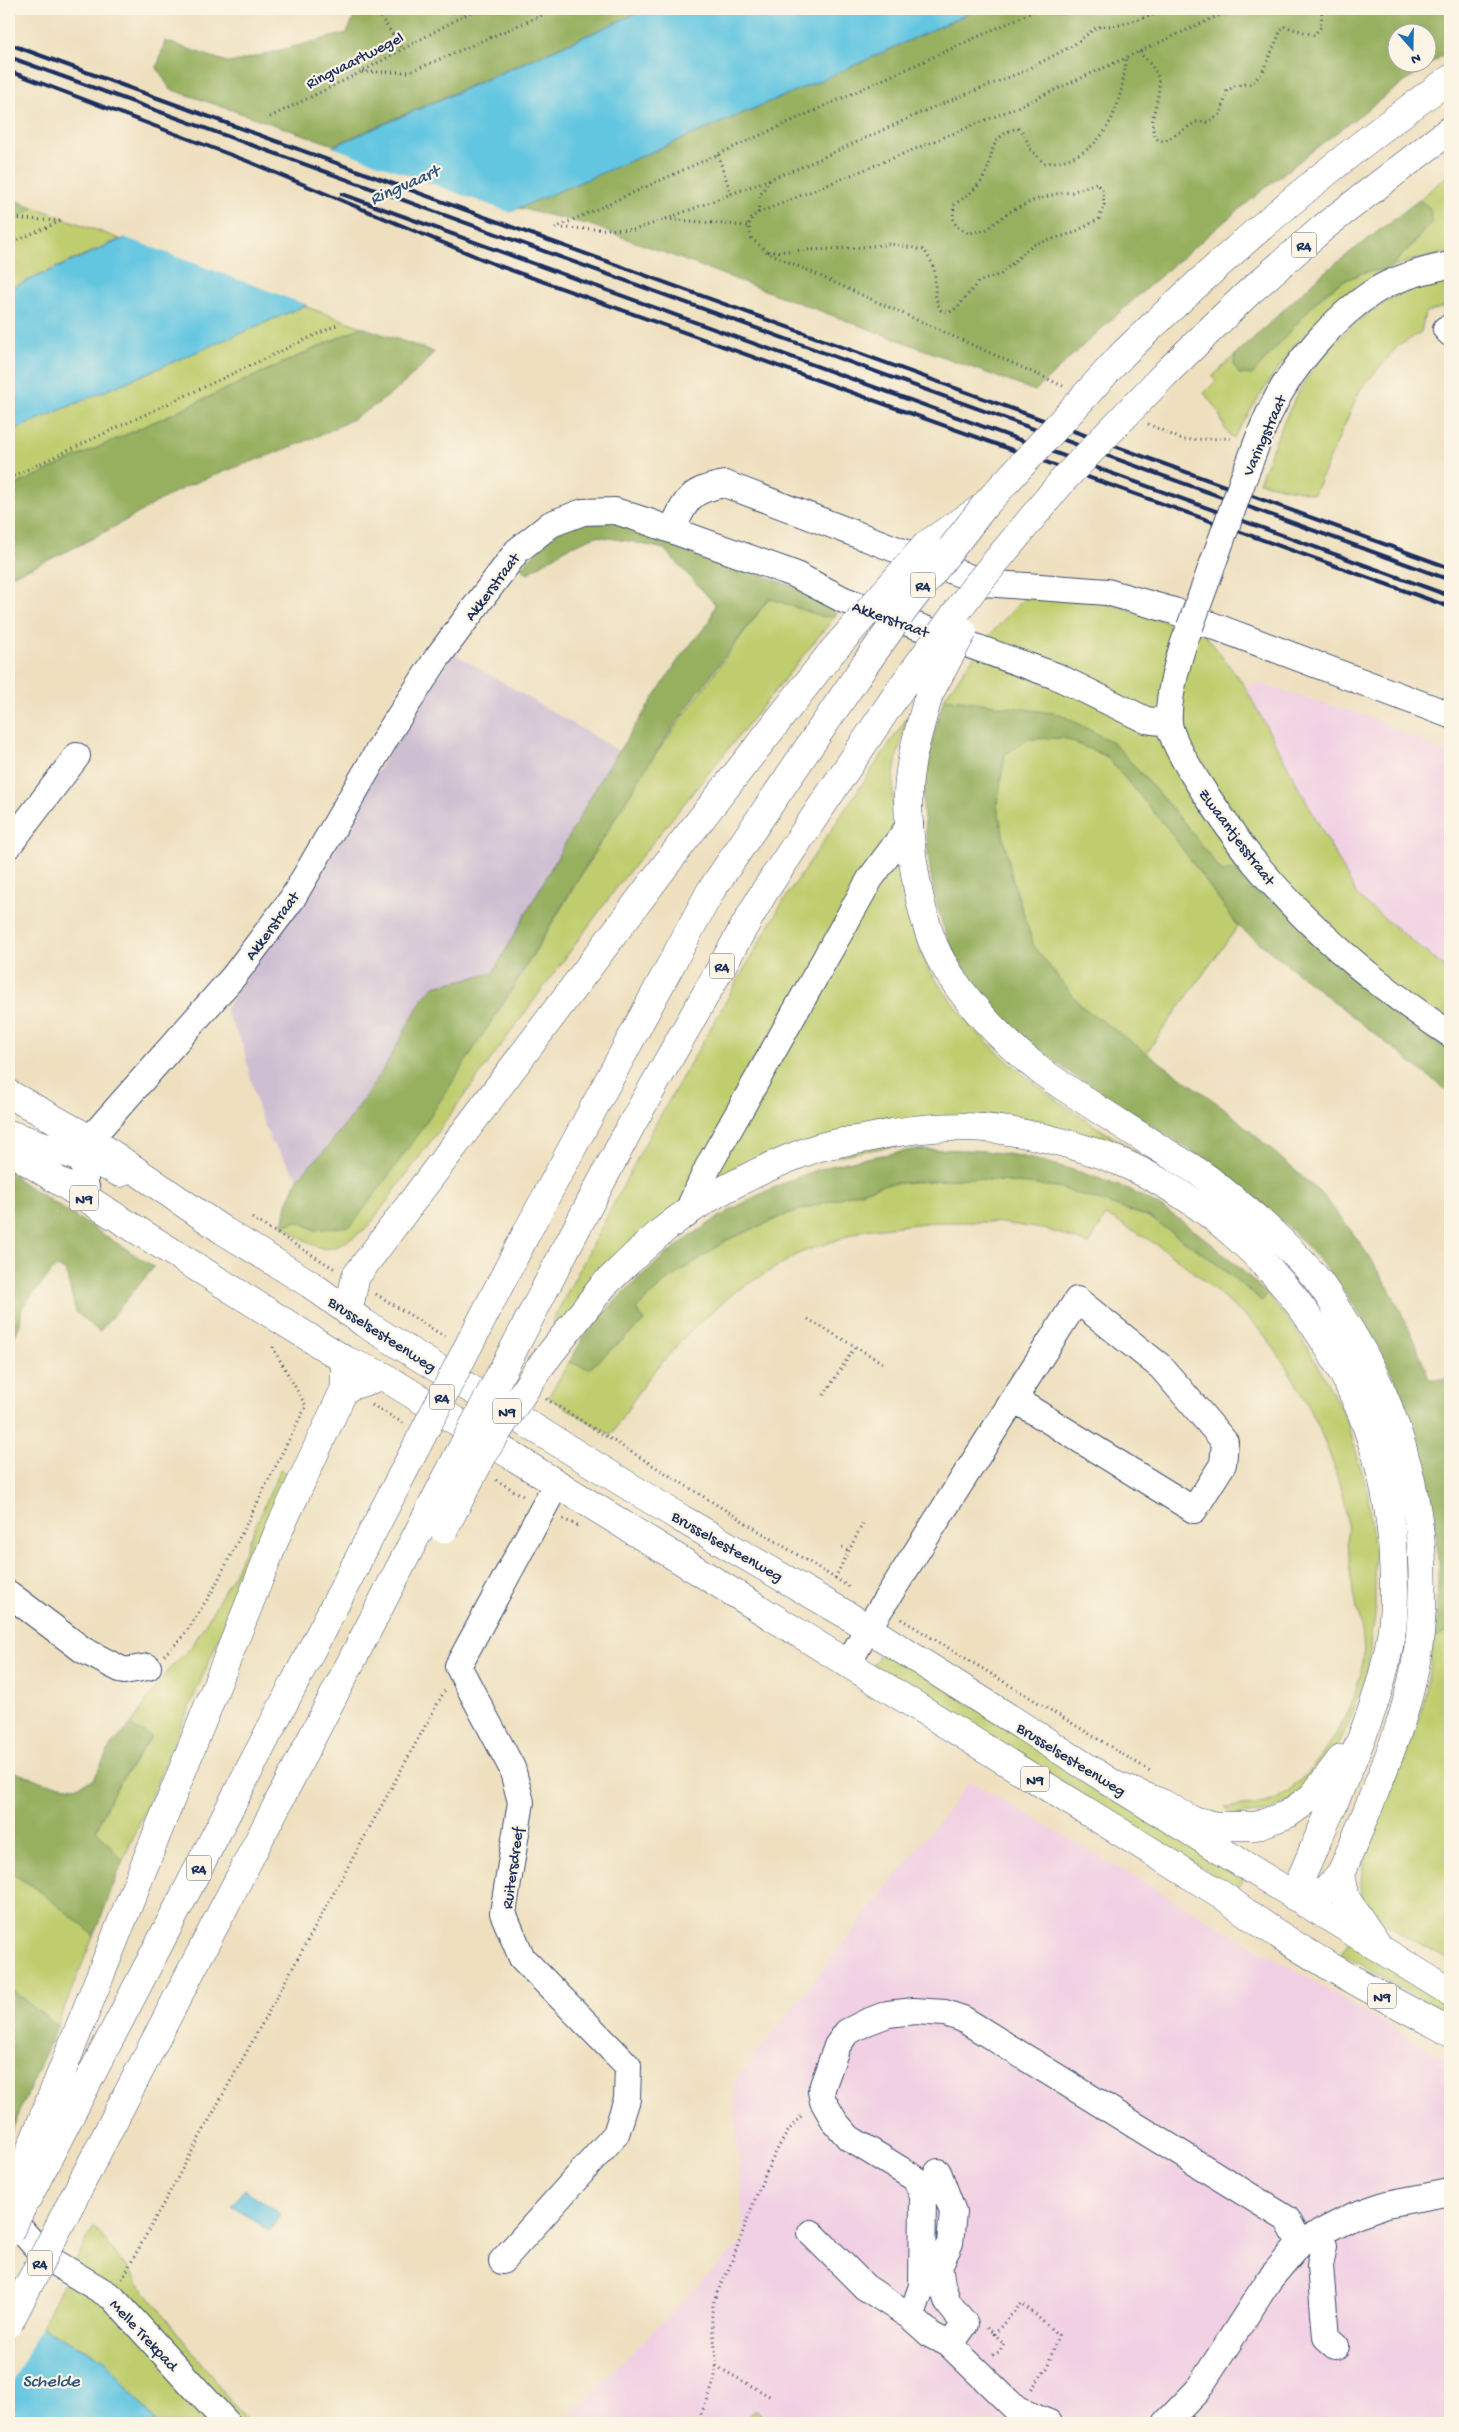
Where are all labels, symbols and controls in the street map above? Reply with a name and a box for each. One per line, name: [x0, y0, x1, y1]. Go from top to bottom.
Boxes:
north arrow: [1386, 22, 1436, 72]
street label: Ringvaartwegel: [304, 29, 408, 95]
text: N: [1408, 48, 1423, 67]
water label: Ringvaart: [367, 160, 446, 211]
road number: R4: [1292, 232, 1316, 258]
street label: Varingstraat: [1240, 392, 1293, 480]
street label: Akkerstraat: [462, 549, 526, 626]
road number: R4: [910, 572, 936, 598]
street label: Akkerstraat: [849, 599, 932, 644]
street label: Zwaantjesstraat: [1193, 786, 1279, 891]
street label: Akkerstraat: [243, 888, 306, 965]
road number: R4: [710, 954, 734, 978]
road number: N9: [70, 1186, 98, 1210]
street label: Brusselsesteenweg: [323, 1293, 439, 1378]
road number: R4: [430, 1384, 454, 1410]
road number: N9: [493, 1398, 521, 1424]
street label: Brusselsesteenweg: [666, 1508, 785, 1588]
street label: Brusselsesteenweg: [1011, 1719, 1128, 1802]
road number: N9: [1021, 1766, 1049, 1792]
street label: Ruitersdreef: [499, 1825, 530, 1910]
road number: R4: [186, 1856, 212, 1880]
road number: N9: [1368, 1984, 1396, 2008]
road number: R4: [28, 2250, 52, 2276]
street label: Melle Trekpad: [104, 2296, 182, 2378]
water label: Schelde: [22, 2372, 80, 2393]

